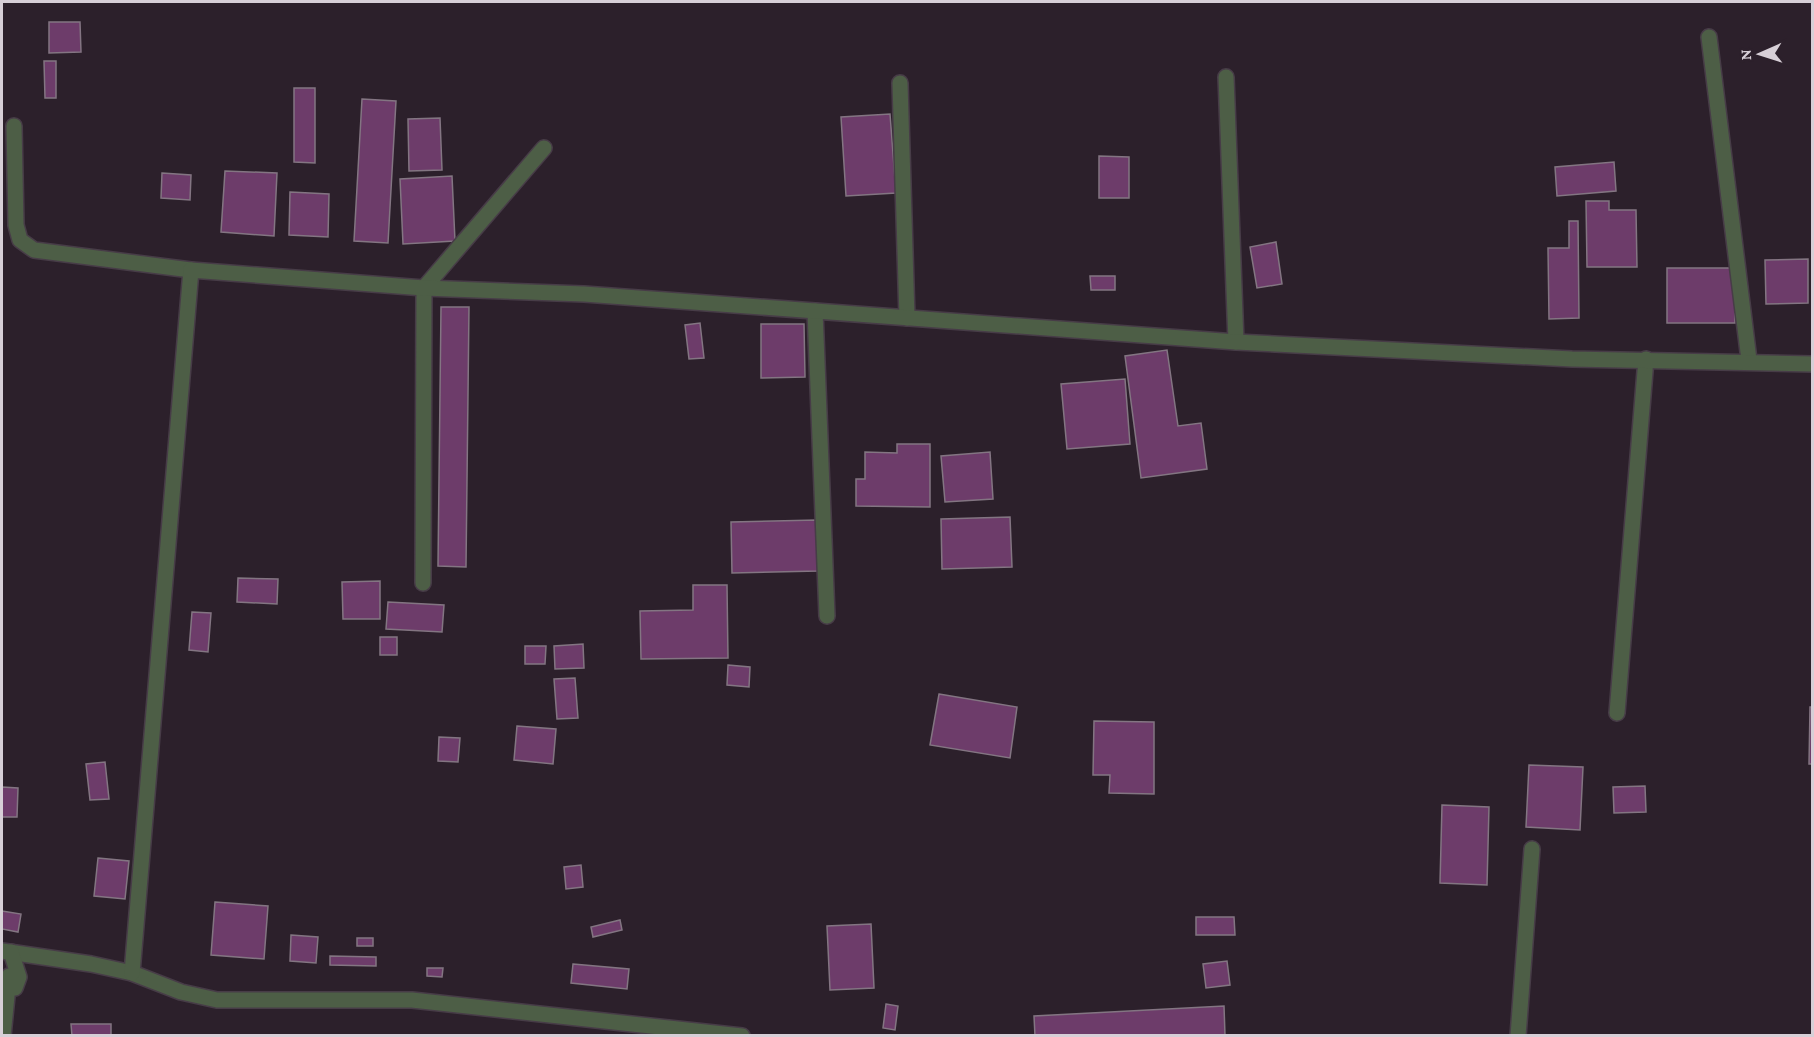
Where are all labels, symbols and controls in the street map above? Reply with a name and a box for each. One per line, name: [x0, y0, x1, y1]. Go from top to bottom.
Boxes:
north arrow: [1730, 24, 1790, 84]
text: N: [1737, 49, 1754, 61]

